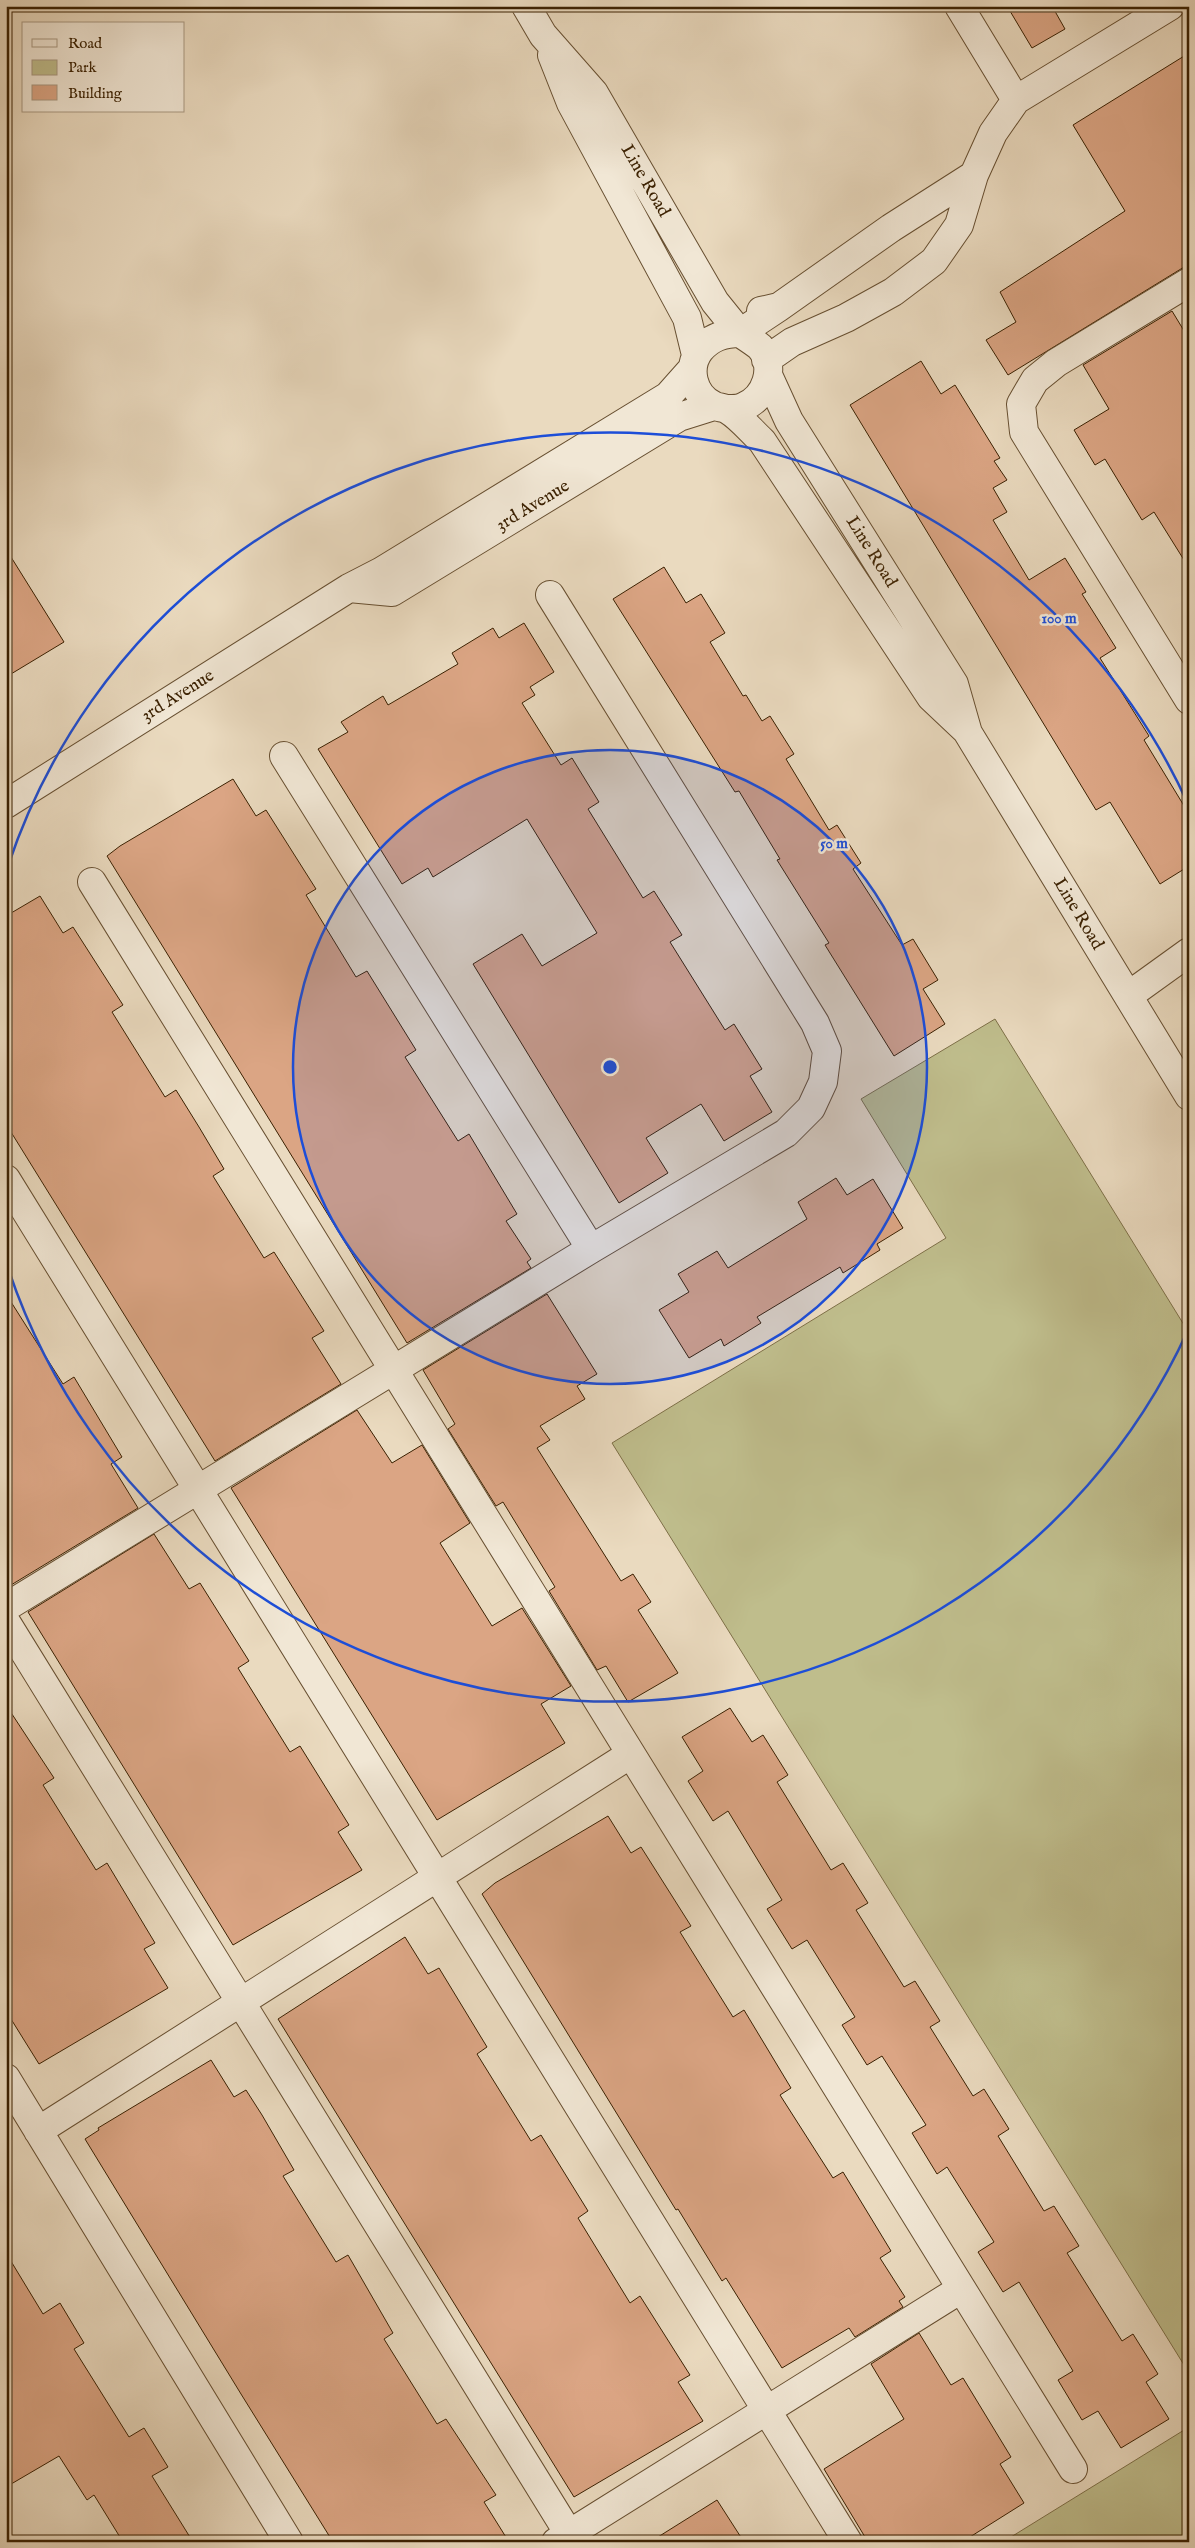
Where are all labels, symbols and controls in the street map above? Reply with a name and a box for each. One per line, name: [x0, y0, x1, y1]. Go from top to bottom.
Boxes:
legend: [22, 22, 185, 112]
text: Road: [68, 34, 103, 53]
text: Park: [68, 58, 98, 77]
text: Building: [68, 84, 123, 103]
street label: Line Road: [615, 141, 675, 222]
street label: 3rd Avenue: [492, 475, 574, 537]
street label: Line Road: [840, 512, 902, 592]
text: 100 m: [1041, 609, 1077, 628]
street label: 3rd Avenue: [137, 665, 219, 727]
text: 50 m: [820, 834, 848, 853]
street label: Line Road: [1048, 874, 1109, 955]
centre of rings: [601, 1058, 619, 1076]

